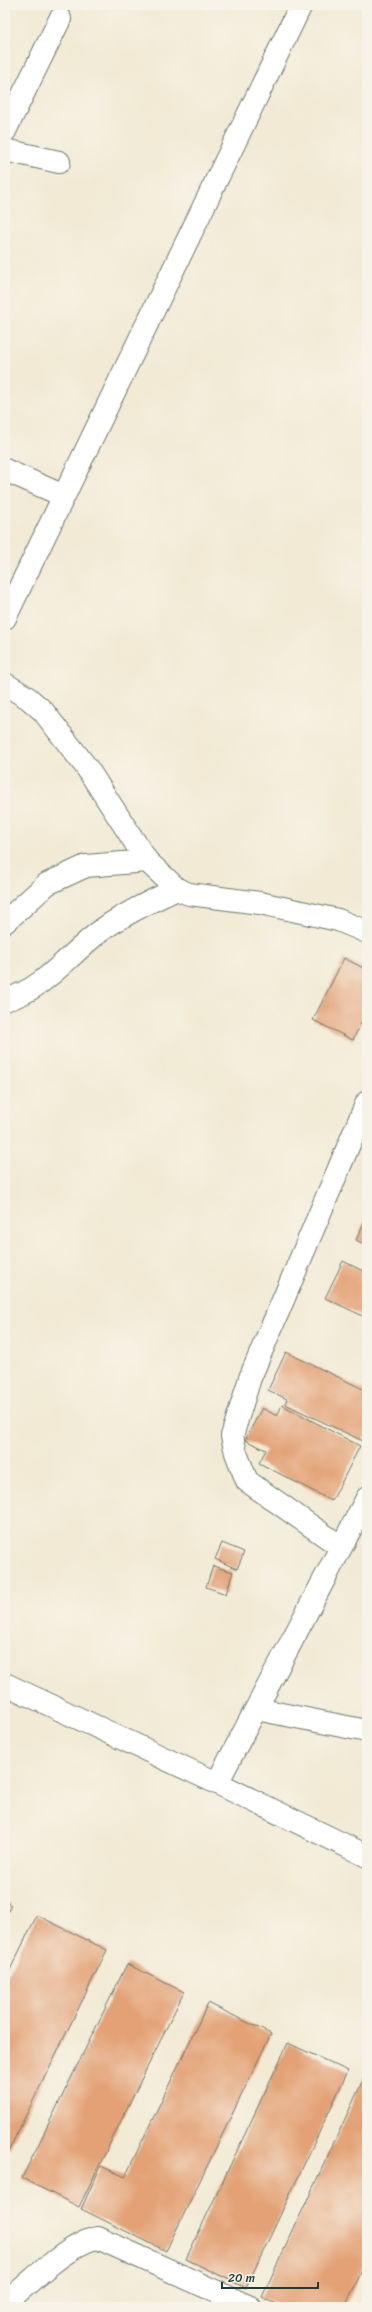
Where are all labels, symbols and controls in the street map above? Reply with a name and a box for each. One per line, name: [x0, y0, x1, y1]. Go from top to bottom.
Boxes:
scale bar: [222, 2264, 318, 2290]
text: 20 m: [228, 2267, 255, 2289]

